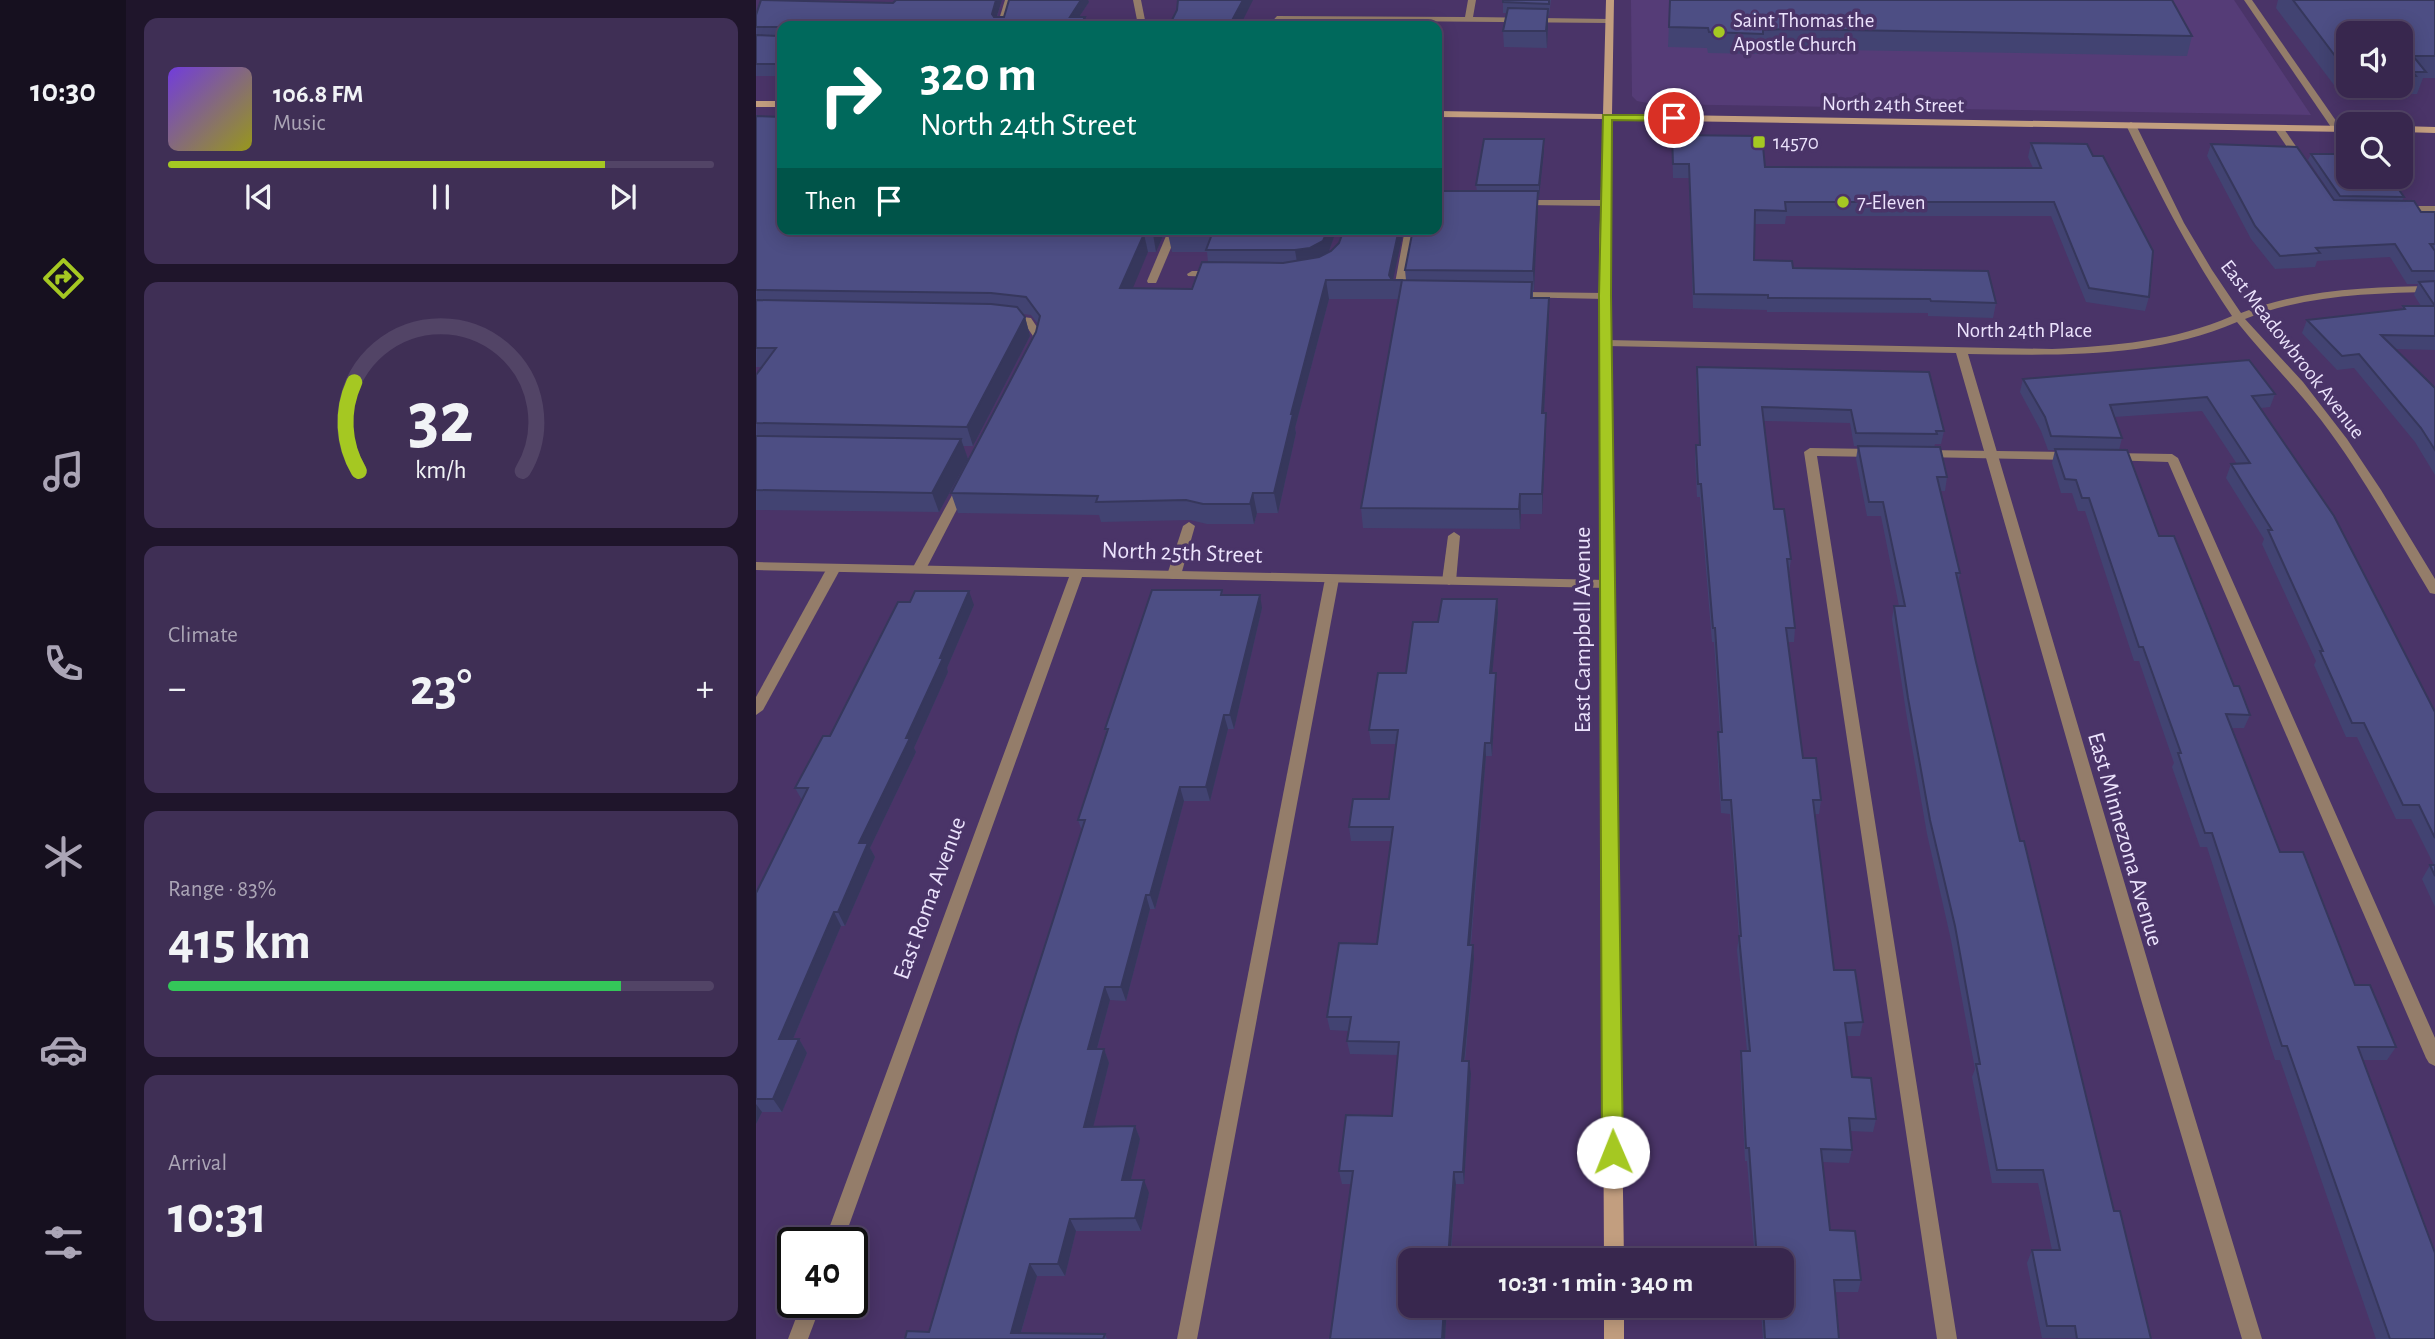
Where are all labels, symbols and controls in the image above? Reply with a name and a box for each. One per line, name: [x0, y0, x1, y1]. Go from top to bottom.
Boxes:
place label: Saint Thomas the Apostle Church: [1733, 10, 1874, 55]
map controls: [2336, 21, 2413, 189]
button: sound: [2336, 21, 2413, 98]
marker: Saint Thomas the Apostle Church: [1711, 24, 1727, 40]
icon: right: [805, 49, 896, 140]
text: 320 m: [920, 51, 1037, 100]
text: 10:30: [30, 75, 96, 107]
text: 106.8 FM: [273, 81, 363, 107]
pin: [1644, 88, 1704, 148]
street label: North 24th Street: [1822, 93, 1964, 116]
icon: arrive: [1655, 99, 1693, 137]
text: North 24th Street: [920, 109, 1136, 141]
text: Music: [273, 112, 325, 135]
button: search: [2336, 112, 2413, 189]
place label: 14570: [1773, 132, 1819, 153]
marker: 14570: [1751, 134, 1767, 150]
icon: previous: [240, 178, 278, 216]
icon: pause: [422, 178, 460, 216]
icon: next: [604, 178, 642, 216]
icon: arrive: [870, 182, 908, 220]
text: Then: [805, 188, 856, 214]
place label: 7-Eleven: [1857, 192, 1926, 213]
marker: 7-Eleven: [1835, 194, 1851, 210]
icon: directions: [39, 254, 88, 303]
street label: East Meadowbrook Avenue: [2217, 256, 2369, 443]
street label: North 24th Place: [1956, 320, 2092, 341]
text: 32: [408, 384, 474, 457]
icon: music: [39, 447, 88, 496]
text: km/h: [415, 458, 467, 483]
street label: East Campbell Avenue: [1571, 527, 1595, 733]
street label: North 25th Street: [1101, 538, 1263, 568]
text: Climate: [168, 624, 238, 647]
icon: phone: [39, 639, 88, 688]
text: 23°: [410, 662, 472, 714]
text: −: [168, 670, 186, 708]
text: +: [696, 670, 714, 708]
street label: East Minnezona Avenue: [2083, 730, 2167, 949]
street label: East Roma Avenue: [889, 814, 970, 983]
icon: climate: [39, 832, 88, 881]
text: Range · 83%: [168, 878, 277, 901]
text: 415 km: [168, 916, 311, 968]
icon: car: [39, 1025, 88, 1074]
position arrow: [1576, 1115, 1650, 1189]
text: Arrival: [168, 1152, 227, 1175]
text: 10:31: [168, 1190, 267, 1242]
icon: filters: [39, 1218, 88, 1267]
speed limit sign: 40: [777, 1227, 868, 1318]
text: 10:31 · 1 min · 340 m: [1499, 1270, 1693, 1296]

